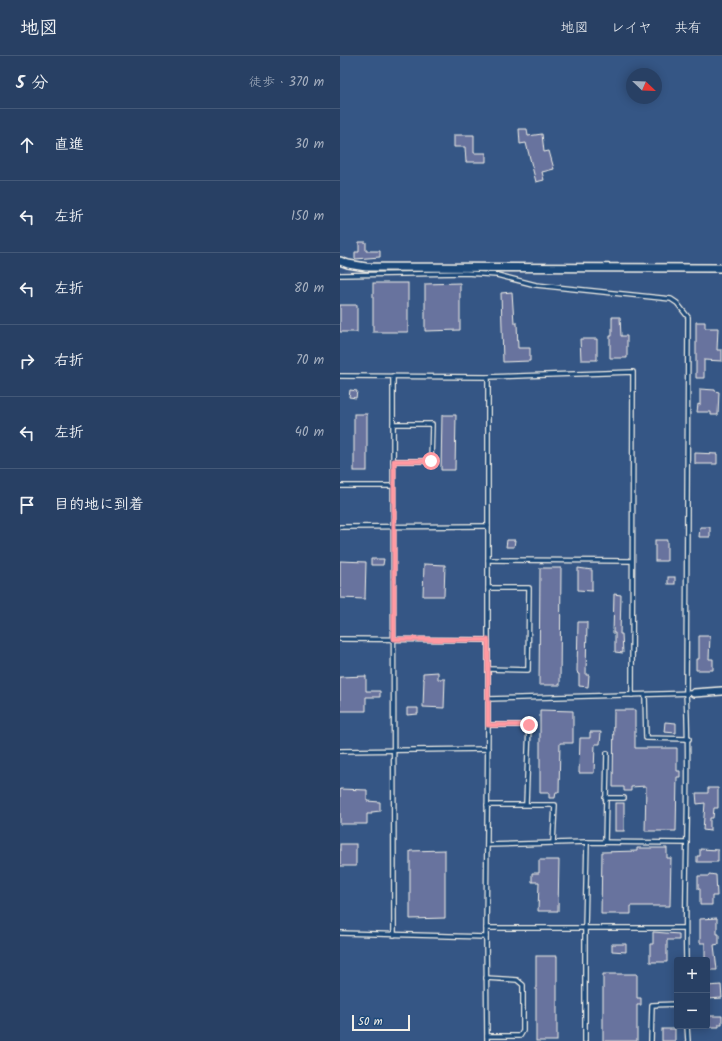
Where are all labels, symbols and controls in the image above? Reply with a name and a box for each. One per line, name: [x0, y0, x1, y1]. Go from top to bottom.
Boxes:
text: 地図: [20, 14, 58, 44]
text: 地図: [561, 17, 589, 39]
text: レイヤ: [611, 17, 652, 39]
text: 共有: [674, 17, 702, 39]
north arrow: [626, 68, 662, 104]
text: 5 分: [16, 70, 48, 97]
text: 徒歩 · 370 m: [249, 72, 324, 93]
text: 直進: [54, 133, 84, 157]
icon: ahead: [16, 134, 38, 156]
text: 30 m: [295, 134, 324, 155]
text: 左折: [54, 205, 84, 229]
icon: left: [16, 206, 38, 228]
text: 150 m: [291, 206, 324, 227]
text: 左折: [54, 277, 84, 301]
icon: left: [16, 278, 38, 300]
text: 80 m: [294, 278, 324, 299]
text: 右折: [54, 349, 84, 373]
icon: right: [16, 350, 38, 372]
text: 70 m: [296, 350, 324, 371]
text: 左折: [54, 421, 84, 445]
icon: left: [16, 422, 38, 444]
text: 40 m: [295, 422, 324, 443]
route start: [422, 452, 440, 470]
text: 目的地に到着: [54, 493, 144, 517]
icon: arrive: [16, 494, 38, 516]
route end: [520, 716, 538, 734]
map controls: [674, 957, 710, 1029]
button: +: [674, 957, 710, 993]
button: −: [674, 993, 710, 1029]
scale bar: [352, 1013, 410, 1032]
text: 50 m: [358, 1013, 383, 1031]

